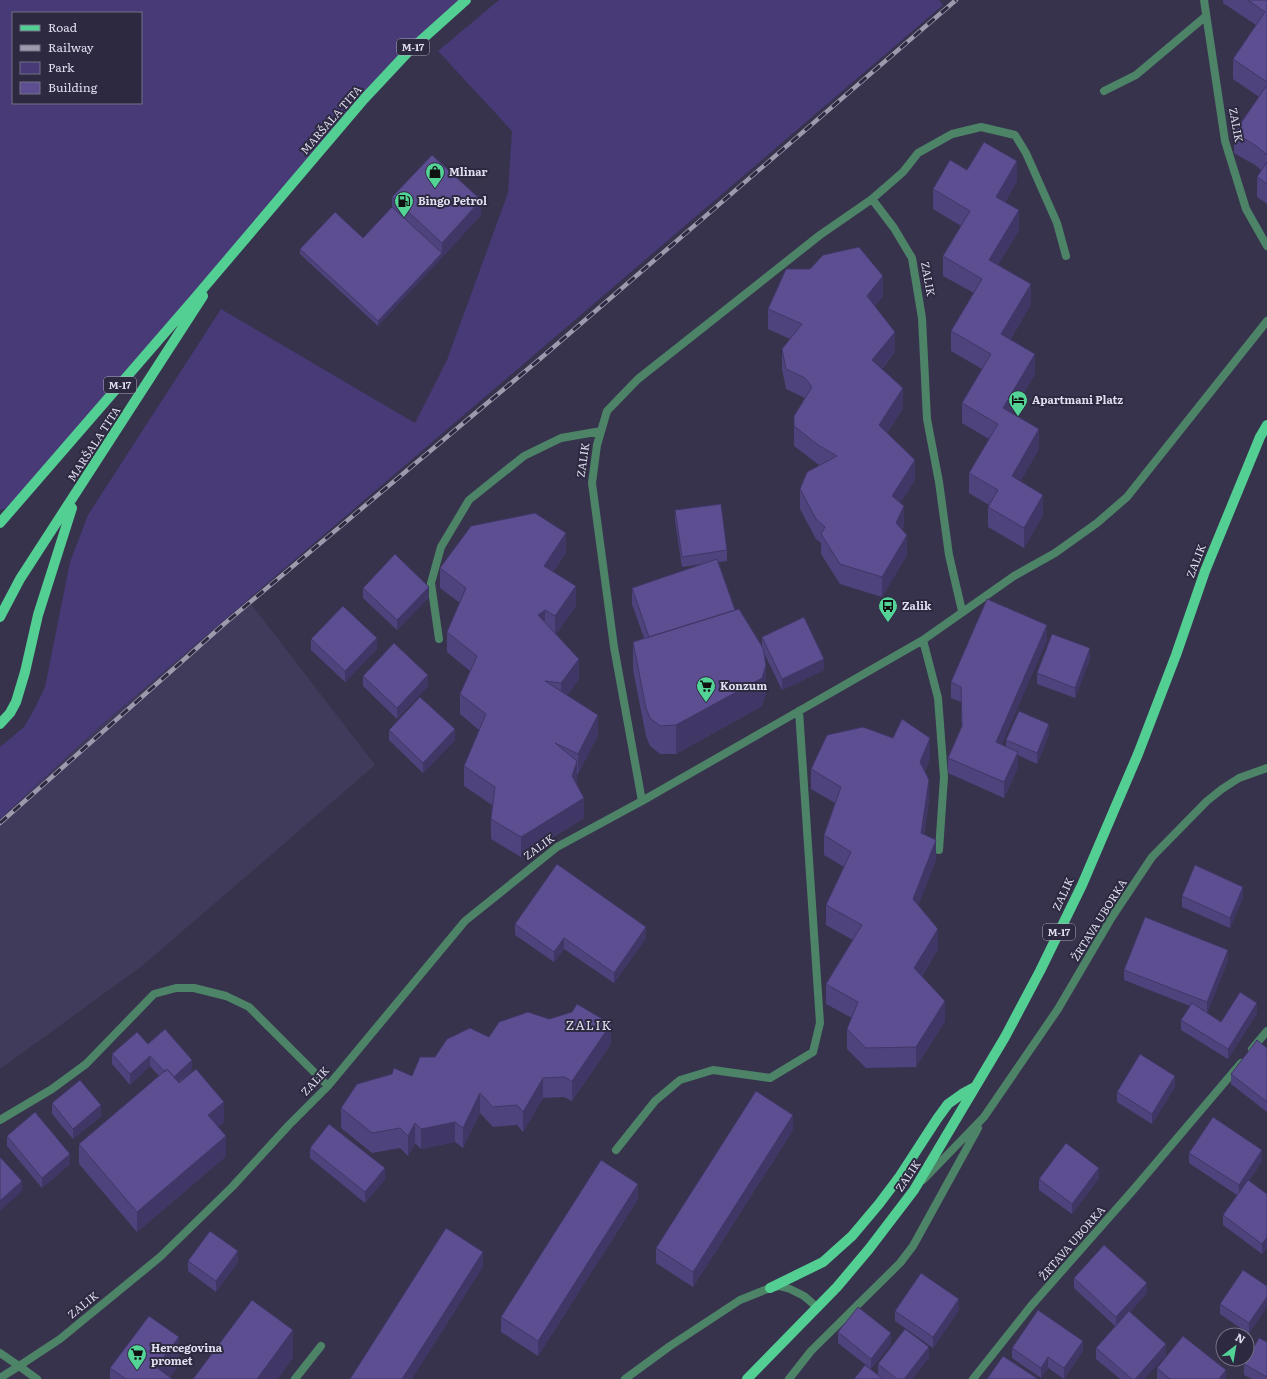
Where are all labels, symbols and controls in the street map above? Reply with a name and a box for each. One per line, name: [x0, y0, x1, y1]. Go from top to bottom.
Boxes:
legend: [12, 12, 142, 104]
text: Road: [48, 18, 78, 36]
text: Railway: [48, 38, 94, 56]
road number: M-17: [397, 39, 429, 55]
text: Park: [48, 58, 75, 76]
text: Building: [48, 78, 98, 96]
street label: MARŠALA TITA: [296, 81, 365, 157]
street label: ZALIK: [1226, 106, 1248, 144]
shop icon: Mlinar: [424, 161, 446, 189]
place label: Mlinar: [449, 163, 488, 179]
fuel station icon: Bingo Petrol: [393, 190, 415, 218]
place label: Bingo Petrol: [418, 192, 487, 208]
street label: ZALIK: [918, 260, 940, 298]
road number: M-17: [104, 377, 136, 393]
hotel icon: Apartmani Platz: [1007, 389, 1029, 417]
place label: Apartmani Platz: [1032, 391, 1123, 407]
street label: MARŠALA TITA: [63, 403, 123, 484]
street label: ZALIK: [572, 441, 592, 478]
street label: ZALIK: [1181, 541, 1209, 580]
bus stop icon: Zalik: [877, 595, 899, 623]
place label: Zalik: [902, 597, 932, 613]
supermarket icon: Konzum: [695, 675, 717, 703]
place label: Konzum: [720, 677, 767, 693]
street label: ZALIK: [520, 829, 558, 863]
street label: ZALIK: [1047, 874, 1077, 913]
street label: ŽRTAVA UBORKA: [1066, 875, 1130, 964]
road number: M-17: [1043, 924, 1075, 940]
district label: ZALIK: [566, 1015, 612, 1034]
street label: ZALIK: [296, 1062, 333, 1099]
street label: ZALIK: [891, 1156, 924, 1194]
street label: ŽRTAVA UBORKA: [1034, 1202, 1108, 1283]
street label: ZALIK: [64, 1287, 102, 1321]
north arrow: [1215, 1327, 1255, 1367]
text: N: [1233, 1328, 1249, 1347]
place label: Hercegovina promet: [151, 1339, 223, 1368]
supermarket icon: Hercegovina promet: [126, 1343, 148, 1371]

